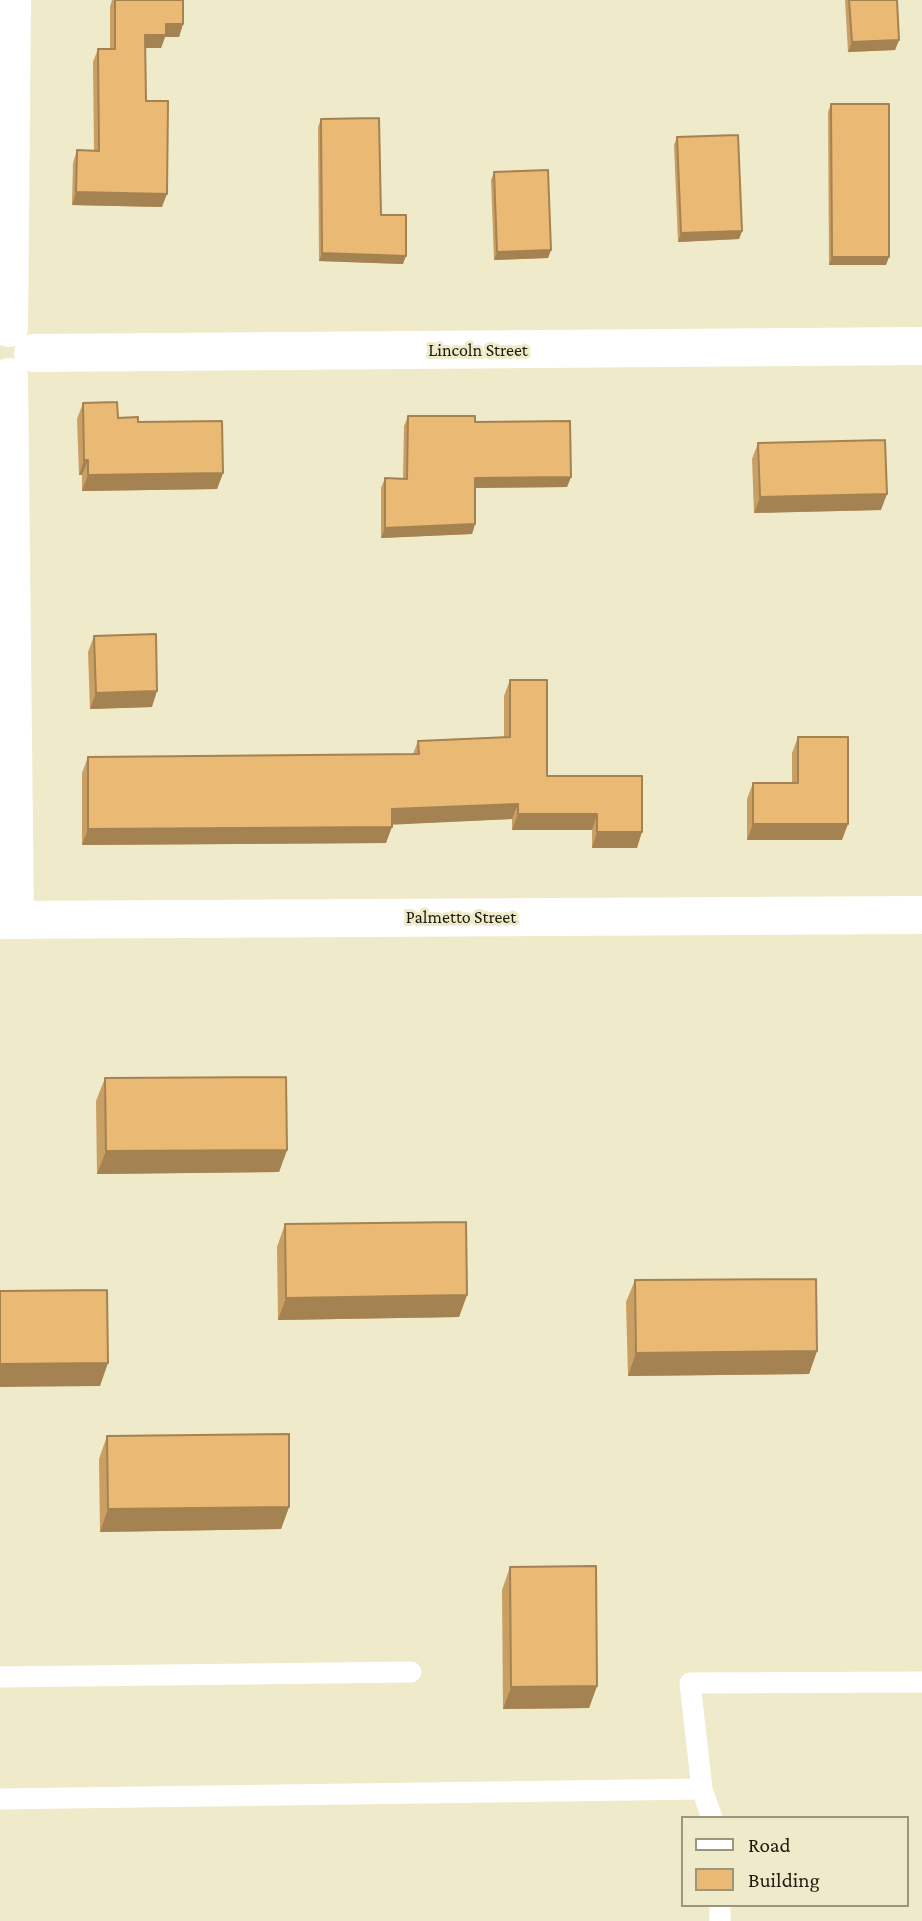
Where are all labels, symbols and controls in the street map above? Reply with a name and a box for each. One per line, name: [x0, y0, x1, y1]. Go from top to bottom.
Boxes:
street label: Lincoln Street: [428, 339, 528, 361]
street label: Palmetto Street: [406, 906, 516, 928]
legend: [680, 1816, 908, 1907]
text: Road: [748, 1833, 791, 1857]
text: Building: [748, 1868, 820, 1892]

